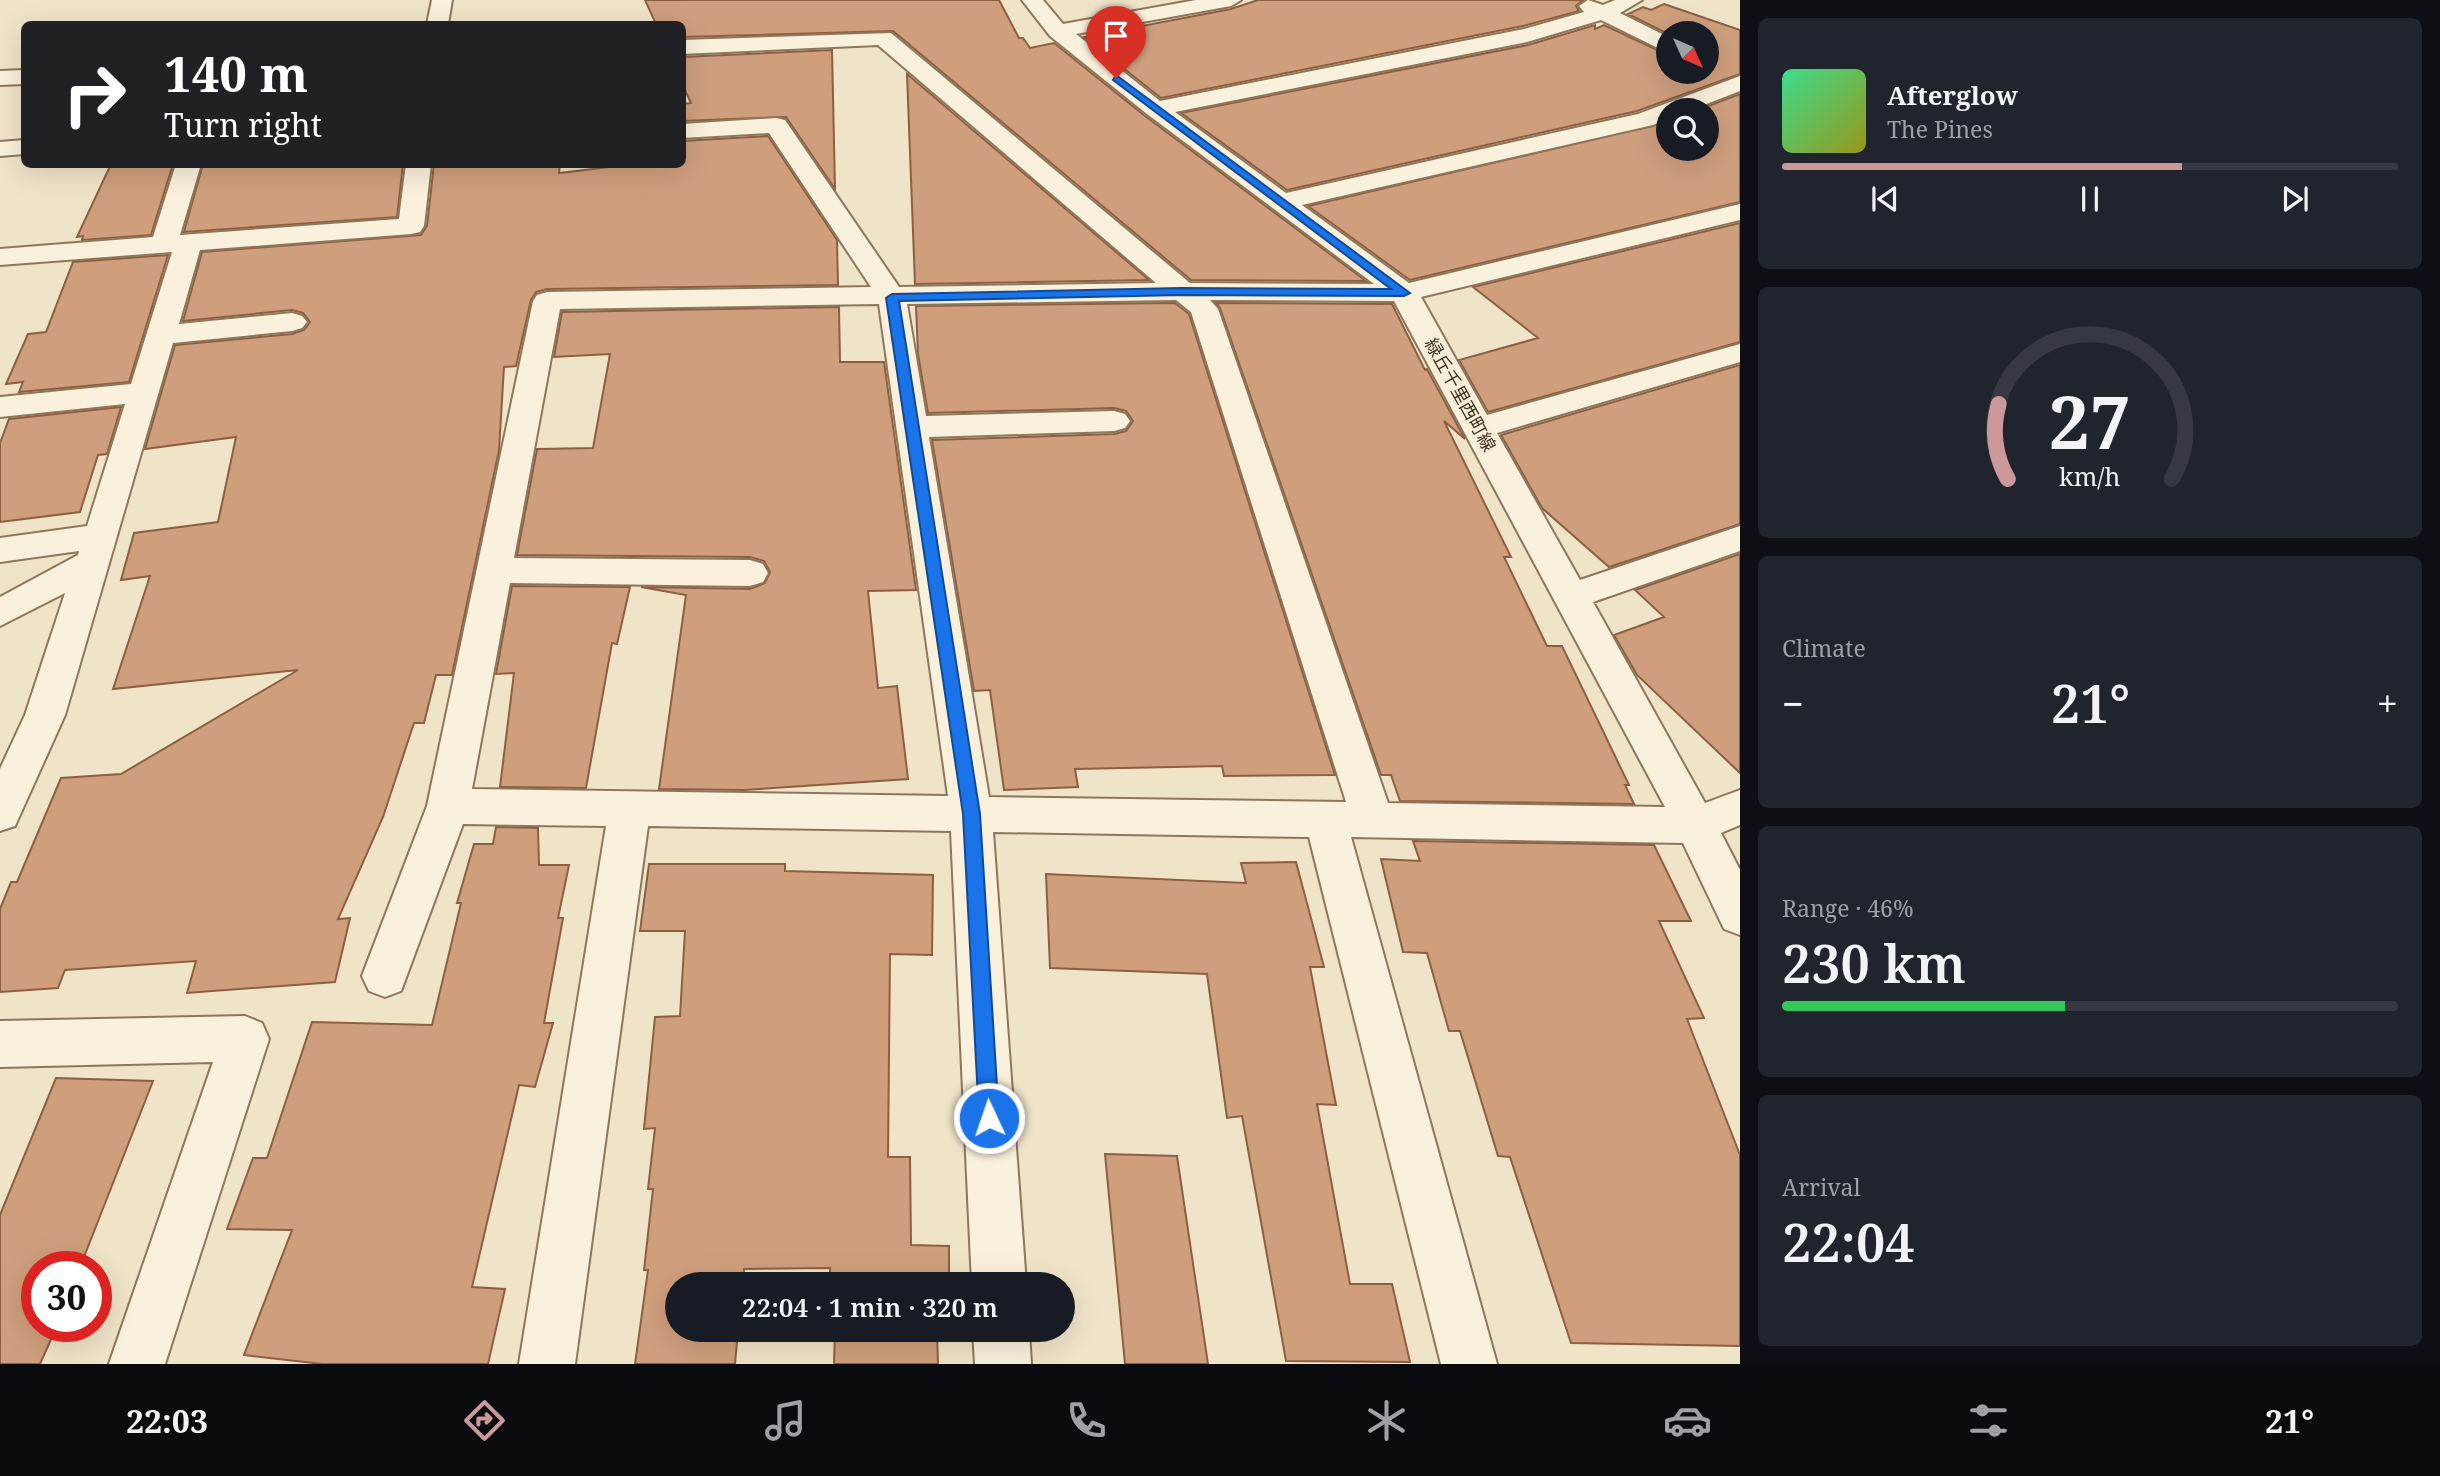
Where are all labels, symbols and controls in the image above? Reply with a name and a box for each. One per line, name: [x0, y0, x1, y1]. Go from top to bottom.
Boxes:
pin: [1086, 6, 1146, 78]
icon: arrive: [1097, 17, 1135, 55]
north arrow: [1656, 21, 1718, 84]
map controls: [1656, 21, 1719, 161]
text: 140 m: [164, 40, 308, 106]
icon: right: [49, 49, 140, 140]
text: Afterglow: [1887, 77, 2018, 113]
button: search: [1656, 98, 1719, 161]
text: Turn right: [164, 103, 322, 146]
text: The Pines: [1887, 113, 1993, 145]
icon: previous: [1866, 180, 1904, 218]
icon: pause: [2071, 180, 2109, 218]
icon: next: [2276, 180, 2314, 218]
street label: 緑丘千里西町線: [1420, 334, 1502, 455]
text: 27: [2049, 371, 2131, 470]
text: km/h: [2059, 459, 2121, 493]
text: Climate: [1782, 632, 1866, 664]
text: 21°: [2051, 667, 2130, 738]
text: −: [1782, 677, 1804, 729]
text: +: [2377, 677, 2398, 729]
text: Range · 46%: [1782, 892, 1914, 924]
text: 230 km: [1782, 927, 1966, 998]
position arrow: [952, 1081, 1026, 1155]
text: Arrival: [1782, 1171, 1861, 1203]
text: 22:04: [1782, 1206, 1915, 1277]
speed limit sign: 30: [21, 1251, 112, 1342]
text: 22:04 · 1 min · 320 m: [742, 1289, 998, 1325]
icon: directions: [460, 1396, 509, 1445]
icon: music: [761, 1396, 810, 1445]
icon: phone: [1062, 1396, 1111, 1445]
icon: climate: [1362, 1396, 1411, 1445]
icon: car: [1663, 1396, 1712, 1445]
icon: filters: [1964, 1396, 2013, 1445]
text: 22:03: [126, 1399, 208, 1442]
text: 21°: [2265, 1399, 2314, 1442]

